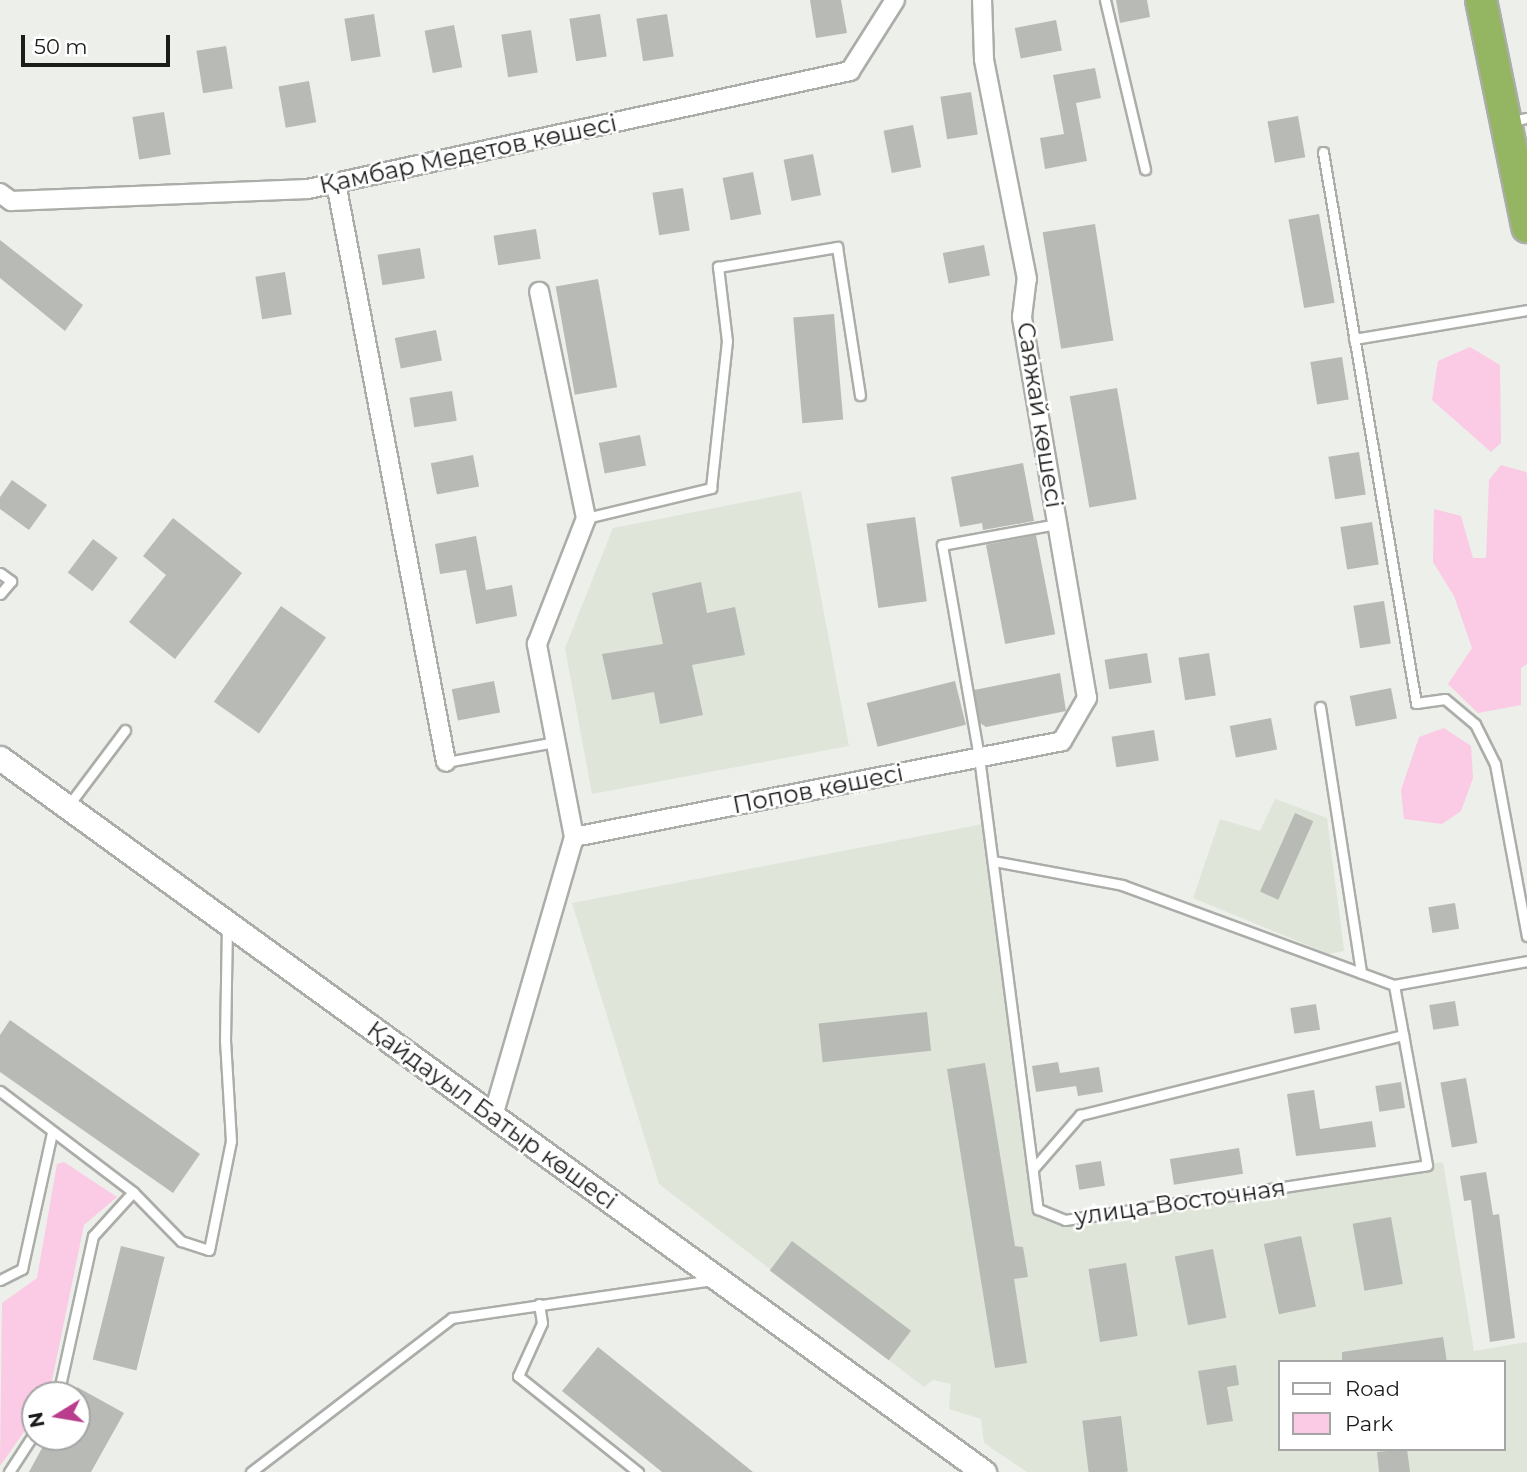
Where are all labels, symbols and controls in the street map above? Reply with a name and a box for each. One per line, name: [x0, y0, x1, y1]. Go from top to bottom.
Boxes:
scale bar: [24, 21, 173, 65]
text: 50 m: [34, 34, 88, 59]
street label: Қамбар Медетов көшесі: [317, 108, 619, 200]
street label: Саяжай көшесі: [1011, 320, 1069, 510]
street label: Попов көшесі: [730, 758, 906, 820]
street label: Қайдауыл Батыр көшесі: [361, 1015, 623, 1215]
street label: улица Восточная: [1073, 1173, 1287, 1231]
legend: [1278, 1360, 1506, 1451]
text: Road: [1345, 1376, 1400, 1401]
north arrow: [21, 1381, 91, 1451]
text: N: [24, 1410, 50, 1429]
text: Park: [1345, 1411, 1393, 1436]

